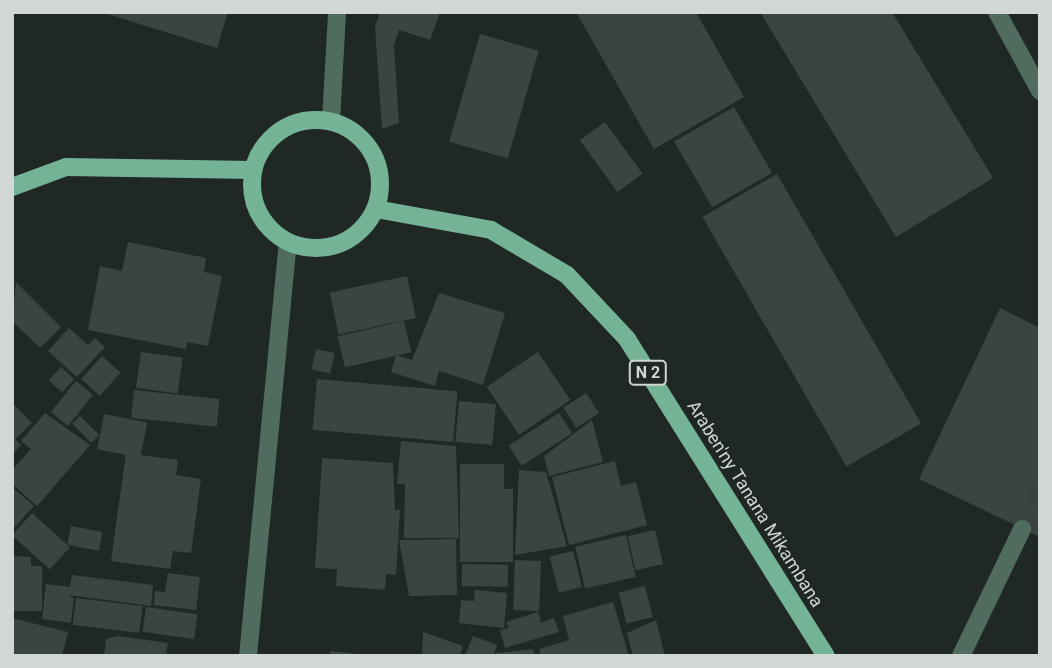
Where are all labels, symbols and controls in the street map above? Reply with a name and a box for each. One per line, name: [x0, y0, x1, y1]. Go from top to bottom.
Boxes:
road number: N 2: [629, 360, 667, 386]
street label: Araben'ny Tanana Mikambana: [682, 397, 828, 611]

